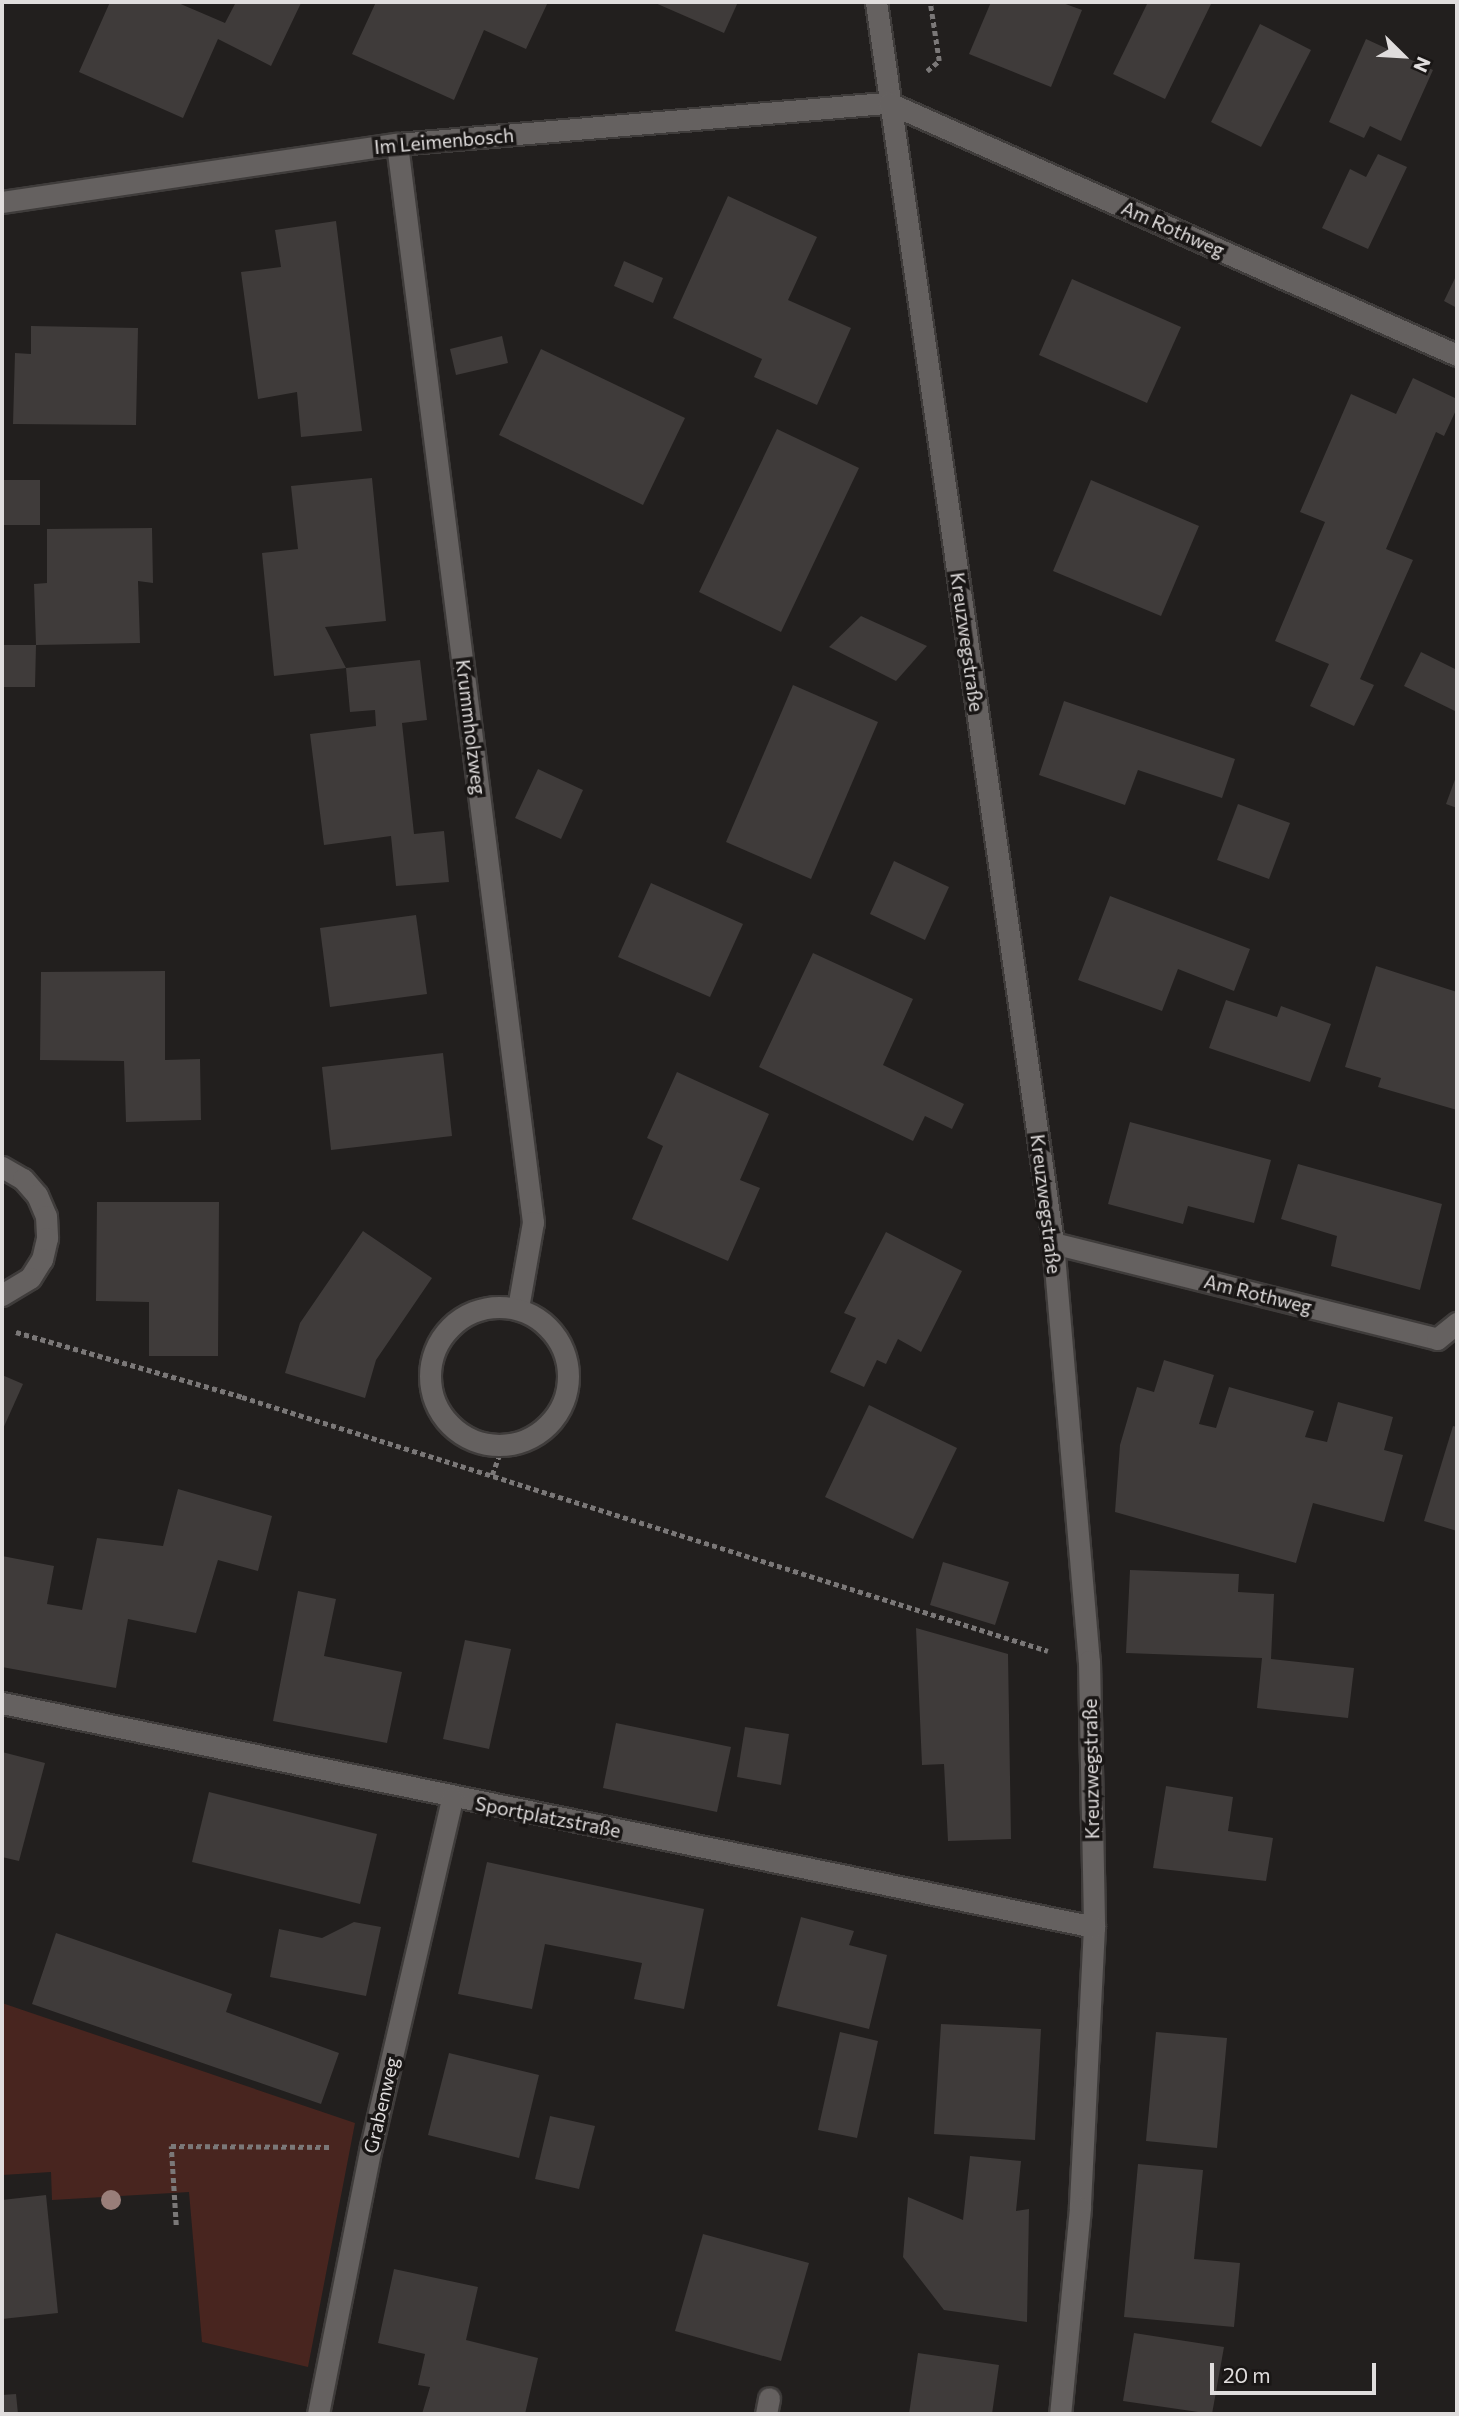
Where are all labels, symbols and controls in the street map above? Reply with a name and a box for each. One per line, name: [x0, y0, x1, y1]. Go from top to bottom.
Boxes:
north arrow: [1368, 21, 1438, 91]
text: N: [1409, 54, 1436, 76]
street label: Im Leimenbosch: [373, 124, 515, 158]
street label: Am Rothweg: [1118, 196, 1228, 262]
street label: Kreuzwegstraße: [946, 571, 988, 713]
street label: Krummholzweg: [451, 658, 491, 796]
street label: Kreuzwegstraße: [1026, 1133, 1066, 1275]
street label: Am Rothweg: [1202, 1270, 1314, 1318]
street label: Kreuzwegstraße: [1078, 1699, 1104, 1839]
street label: Sportplatzstraße: [473, 1792, 623, 1842]
street label: Grabenweg: [359, 2055, 403, 2155]
scale bar: [1214, 2350, 1380, 2394]
text: 20 m: [1223, 2362, 1271, 2387]

